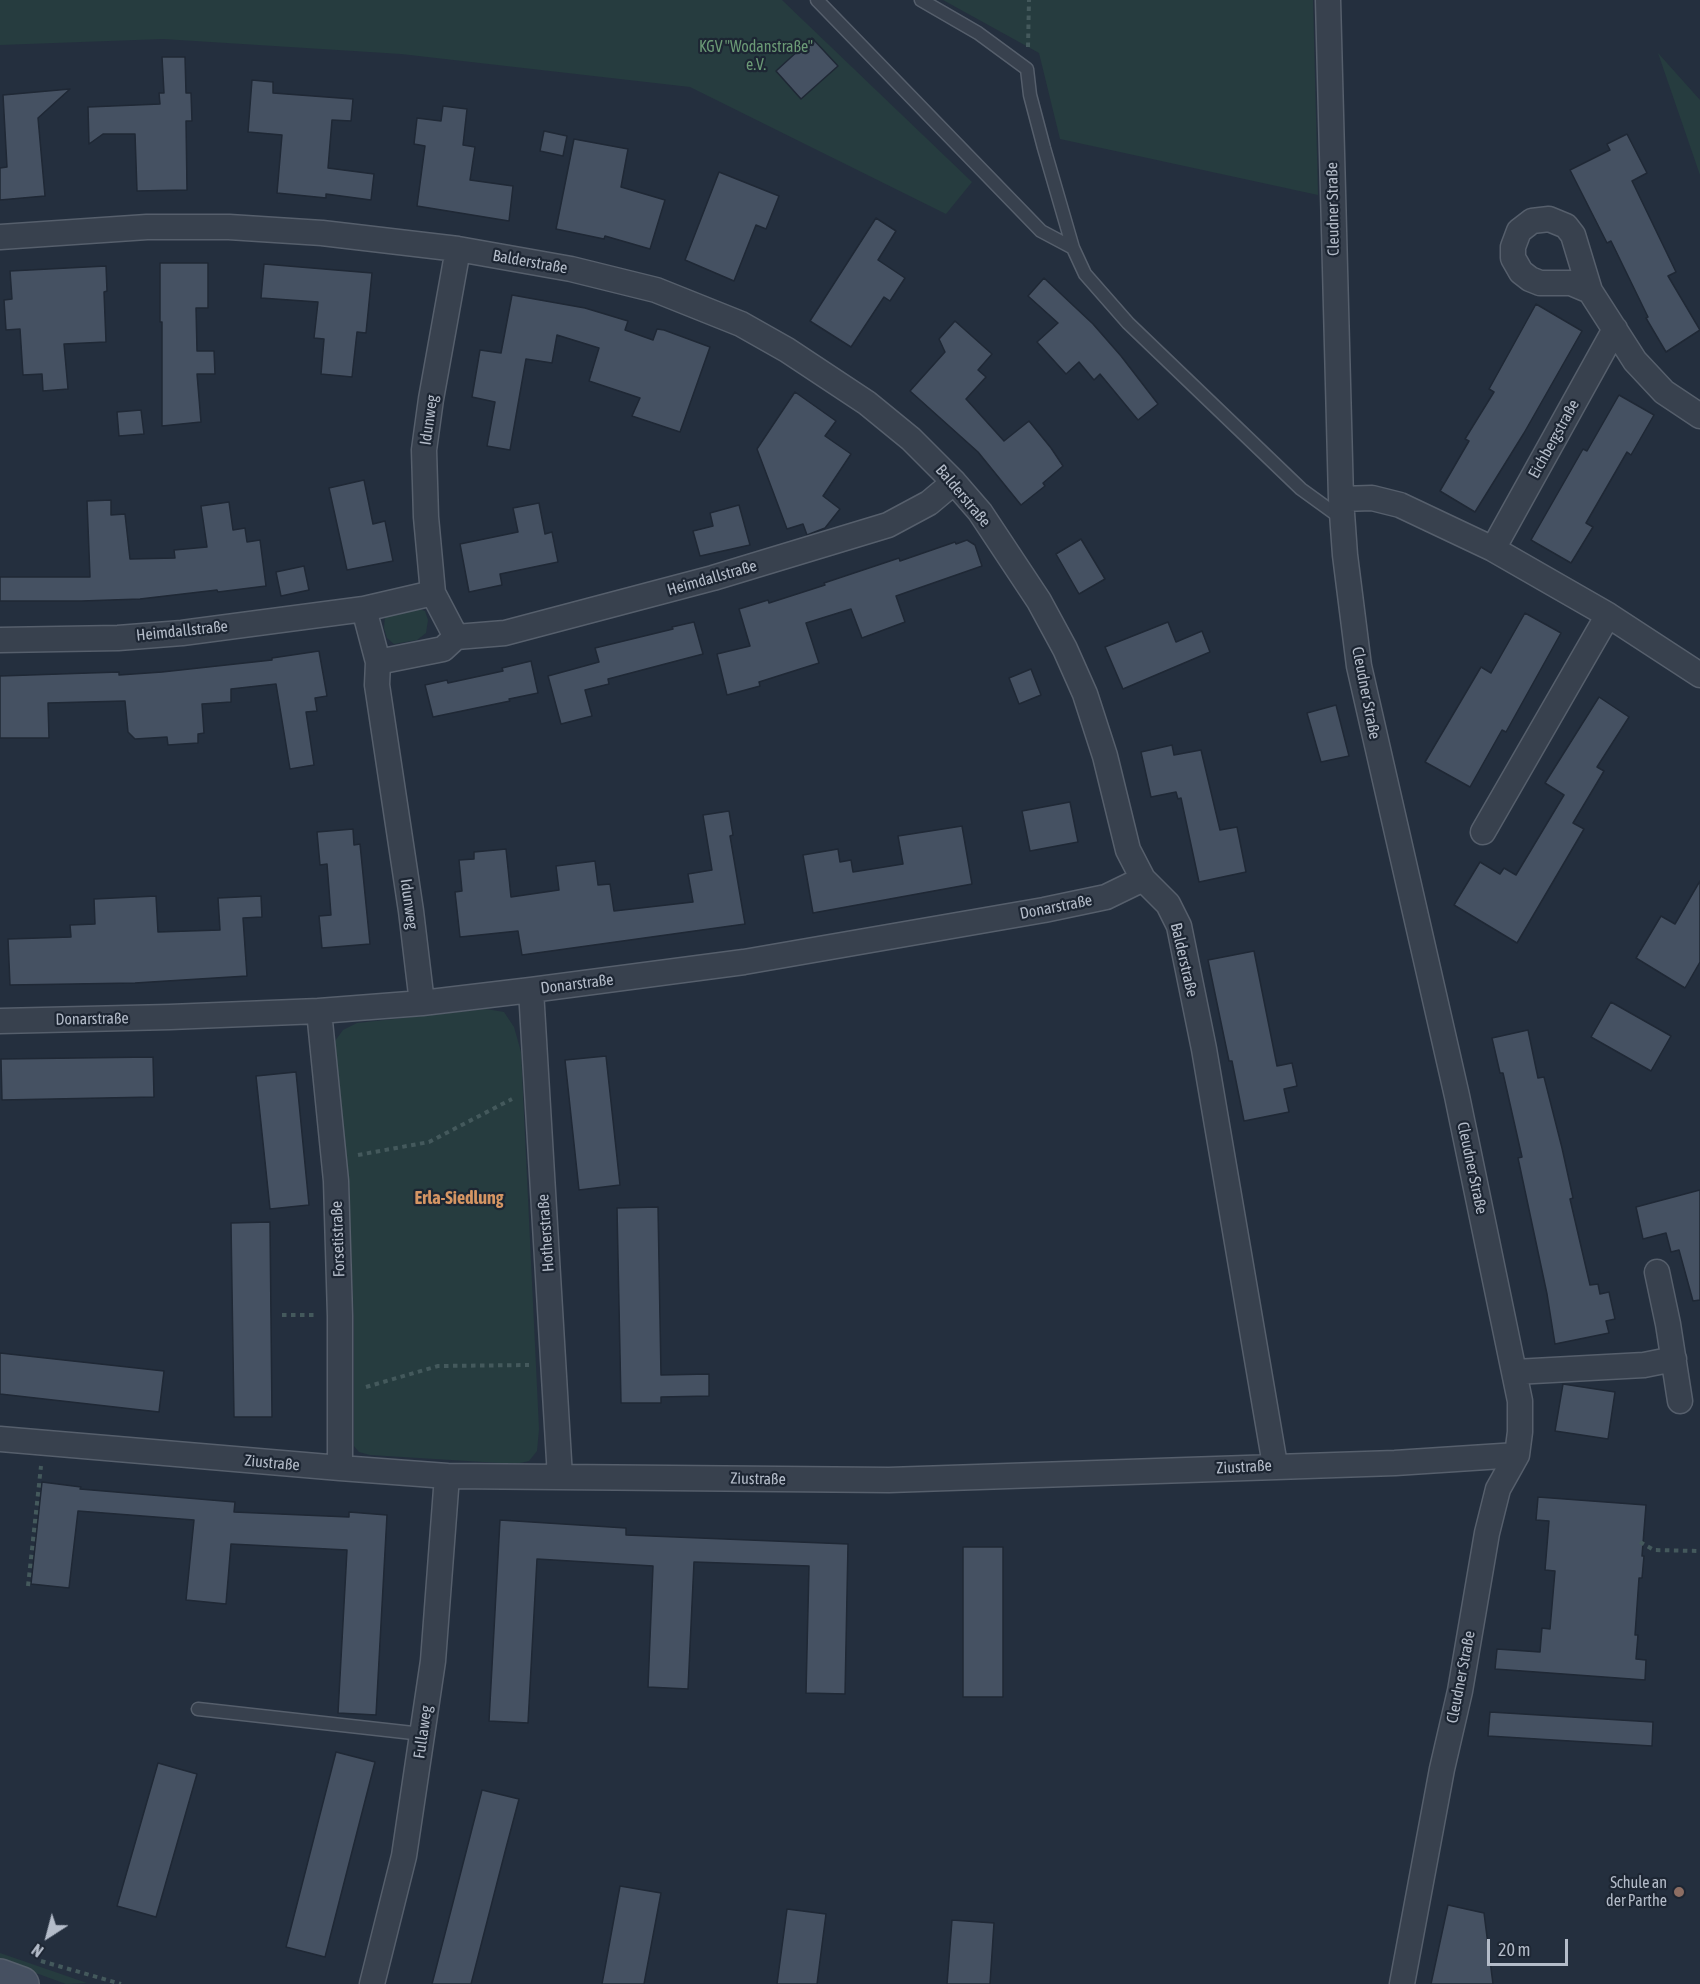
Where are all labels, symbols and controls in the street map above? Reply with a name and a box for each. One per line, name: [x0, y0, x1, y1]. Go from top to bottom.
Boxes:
park label: KGV "Wodanstraße" e.V.: [699, 37, 813, 75]
street label: Cleudner Straße: [1323, 162, 1343, 256]
street label: Balderstraße: [491, 246, 569, 278]
street label: Idunweg: [416, 394, 442, 446]
street label: Eichbergstraße: [1525, 396, 1583, 482]
street label: Balderstraße: [931, 461, 995, 531]
street label: Heimdallstraße: [665, 556, 759, 600]
street label: Heimdallstraße: [135, 617, 229, 645]
street label: Cleudner Straße: [1348, 645, 1384, 741]
street label: Idunweg: [396, 878, 422, 930]
street label: Donarstraße: [1018, 891, 1094, 923]
street label: Balderstraße: [1166, 921, 1202, 999]
street label: Donarstraße: [539, 970, 615, 998]
street label: Donarstraße: [55, 1009, 129, 1029]
street label: Cleudner Straße: [1453, 1120, 1491, 1216]
district label: Erla-Siedlung: [415, 1187, 503, 1209]
street label: Hotherstraße: [534, 1193, 558, 1273]
street label: Forsetistraße: [327, 1200, 349, 1278]
street label: Ziustraße: [244, 1451, 300, 1475]
street label: Ziustraße: [1216, 1456, 1272, 1478]
street label: Ziustraße: [730, 1469, 786, 1489]
street label: Cleudner Straße: [1443, 1629, 1479, 1725]
street label: Fullaweg: [410, 1704, 436, 1760]
place label: Schule an der Parthe: [1606, 1873, 1667, 1911]
marker: Schule an der Parthe: [1672, 1885, 1686, 1899]
north arrow: [18, 1906, 78, 1966]
scale bar: [1490, 1927, 1571, 1965]
text: 20 m: [1498, 1939, 1530, 1960]
text: N: [28, 1941, 47, 1961]

